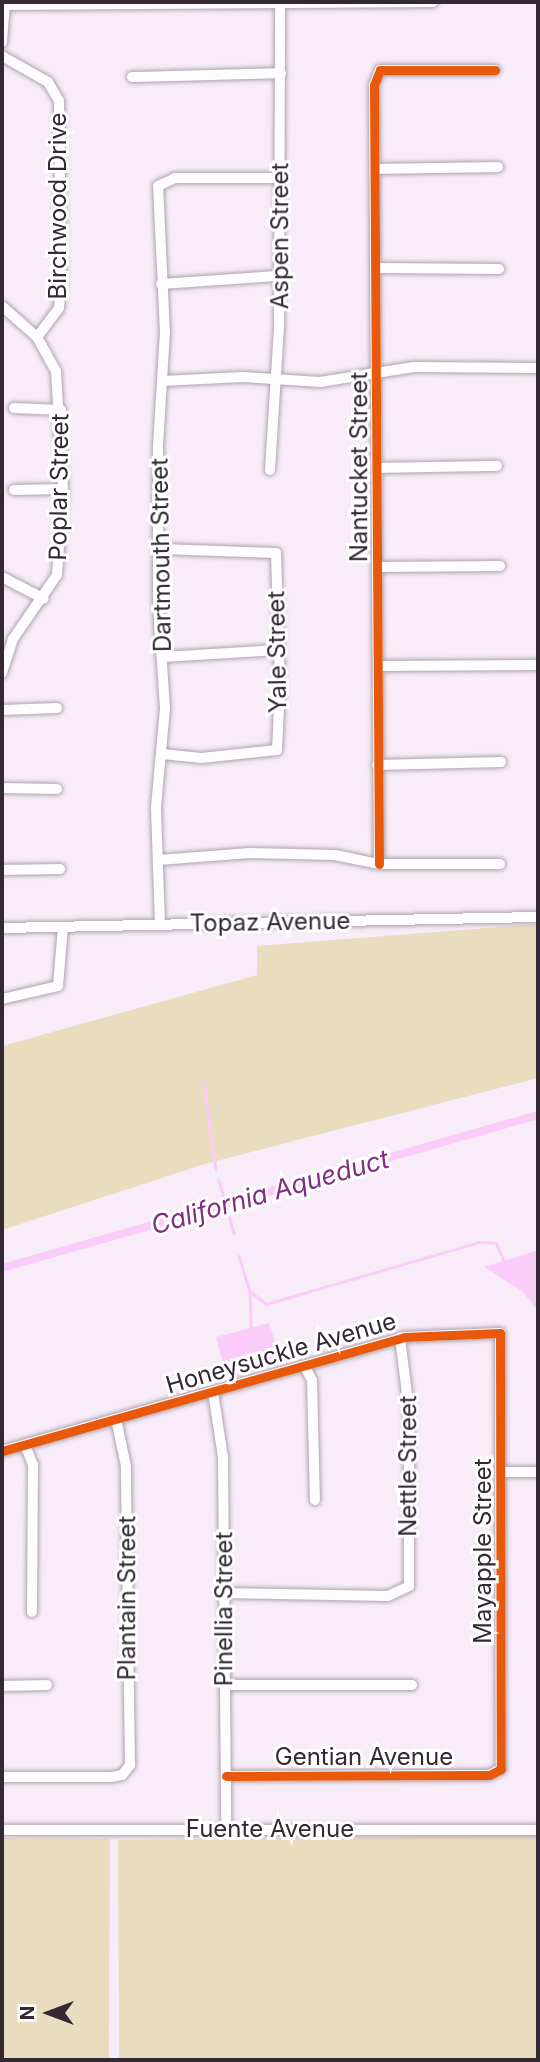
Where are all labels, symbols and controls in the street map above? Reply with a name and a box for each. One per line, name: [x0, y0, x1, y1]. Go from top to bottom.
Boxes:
street label: Birchwood Drive: [44, 112, 72, 300]
street label: Aspen Street: [266, 163, 294, 309]
street label: Nantucket Street: [345, 372, 373, 562]
street label: Poplar Street: [43, 413, 75, 561]
street label: Dartmouth Street: [145, 458, 177, 652]
street label: Yale Street: [262, 591, 292, 713]
street label: Topaz Avenue: [189, 906, 351, 938]
water label: California Aqueduct: [147, 1143, 393, 1241]
street label: Honeysuckle Avenue: [163, 1306, 399, 1400]
street label: Nettle Street: [394, 1395, 422, 1537]
street label: Mayapple Street: [469, 1458, 497, 1644]
street label: Plantain Street: [113, 1516, 141, 1680]
street label: Pinellia Street: [210, 1532, 238, 1686]
street label: Gentian Avenue: [275, 1743, 453, 1771]
street label: Fuente Avenue: [186, 1815, 354, 1843]
north arrow: [14, 1978, 84, 2048]
text: N: [16, 2006, 39, 2020]

